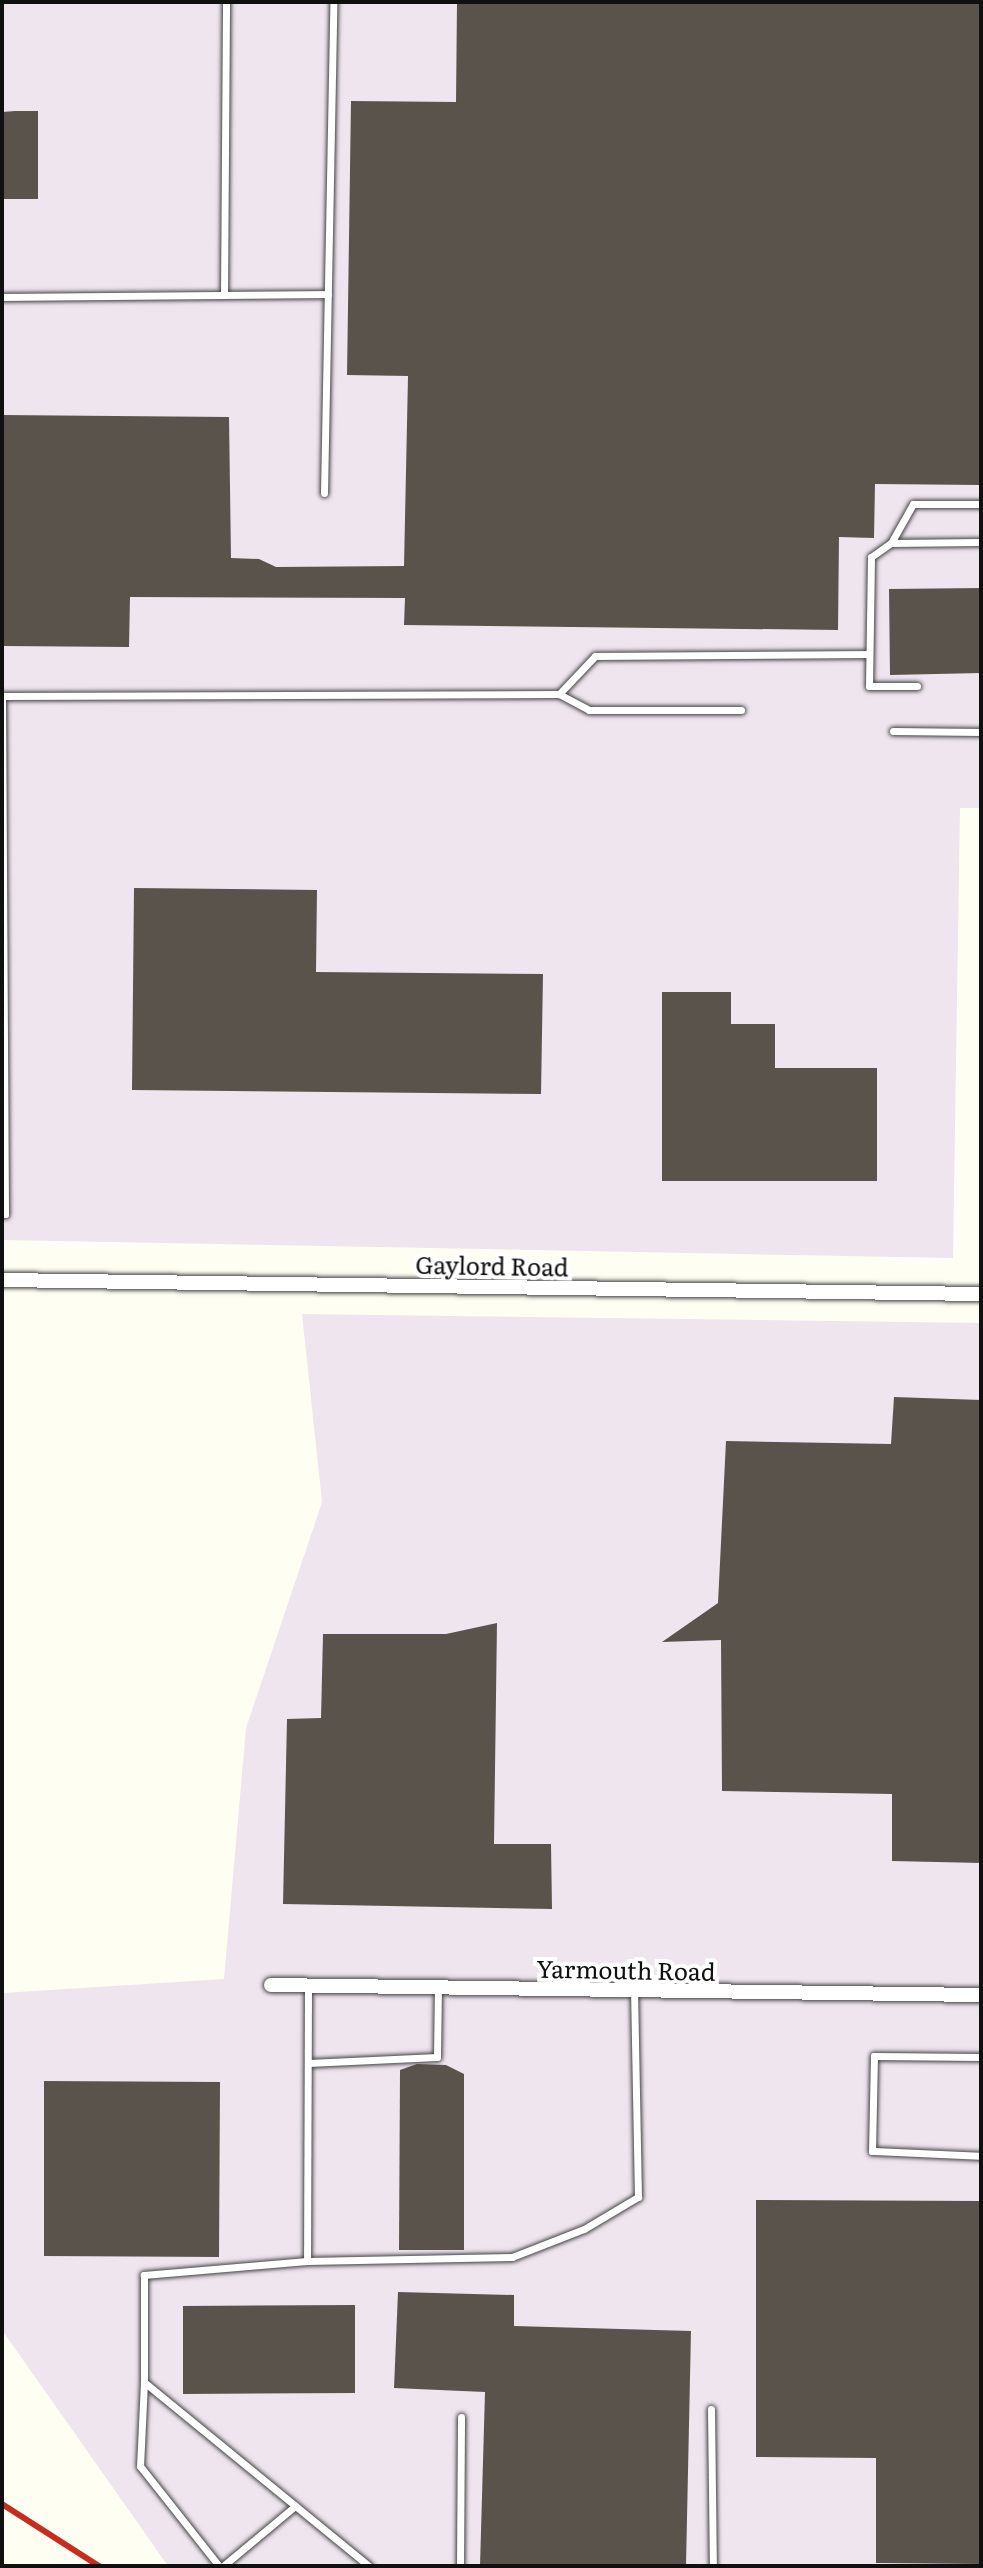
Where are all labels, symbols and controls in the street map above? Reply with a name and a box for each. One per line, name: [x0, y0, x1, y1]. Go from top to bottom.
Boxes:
street label: Gaylord Road: [415, 1249, 569, 1281]
street label: Yarmouth Road: [536, 1953, 716, 1985]

